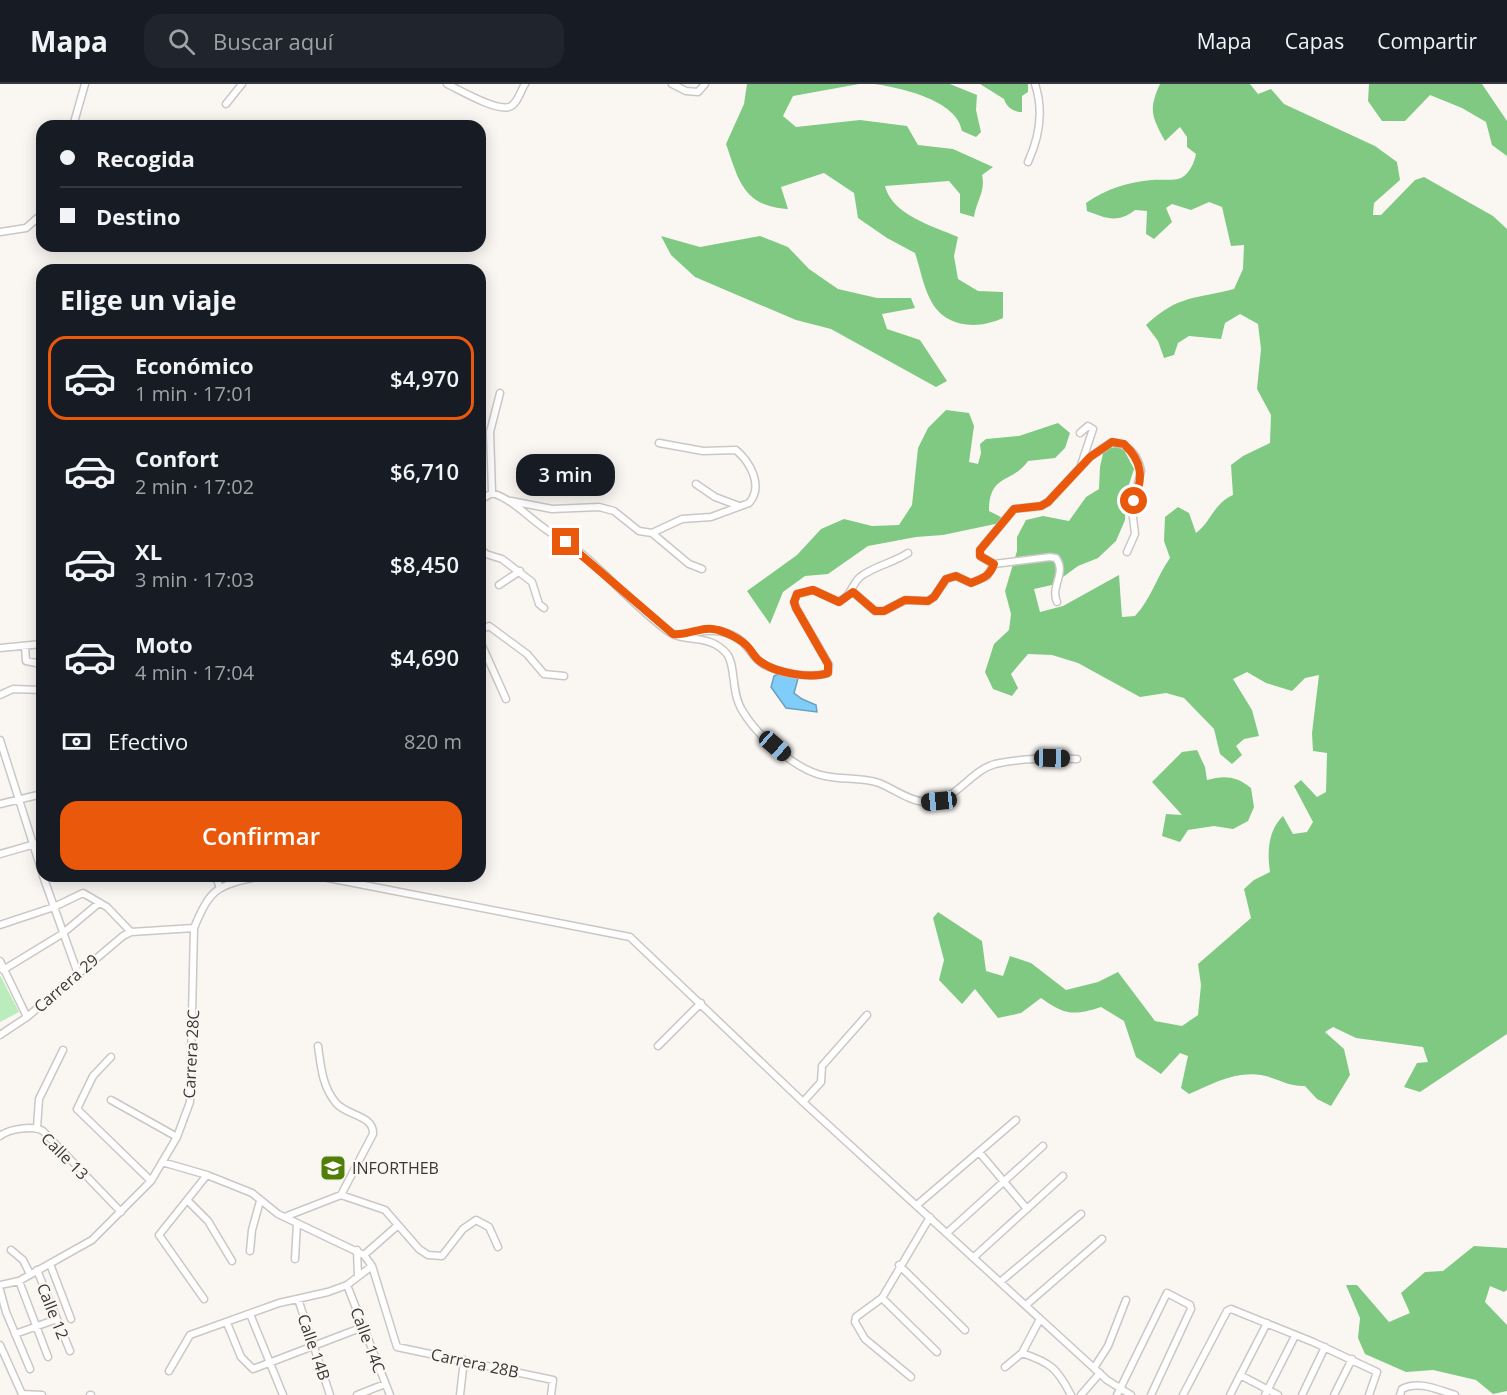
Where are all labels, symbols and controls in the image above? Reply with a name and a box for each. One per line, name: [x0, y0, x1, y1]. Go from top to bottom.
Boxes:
search box: [144, 14, 564, 68]
text: Mapa: [30, 22, 108, 60]
icon: search: [165, 25, 198, 58]
text: Buscar aquí: [213, 26, 333, 56]
text: Mapa: [1197, 27, 1252, 55]
text: Capas: [1285, 27, 1344, 55]
text: Compartir: [1377, 27, 1477, 55]
text: Recogida: [96, 143, 195, 173]
text: Destino: [96, 201, 181, 231]
text: Elige un viaje: [60, 281, 236, 318]
text: Económico: [135, 350, 254, 380]
icon: car: [63, 351, 117, 405]
text: $4,970: [390, 363, 459, 393]
text: 1 min · 17:01: [135, 380, 254, 407]
text: Confort: [135, 443, 219, 473]
icon: car: [63, 444, 117, 498]
callout: 3 min: [516, 455, 616, 497]
text: $6,710: [390, 456, 459, 486]
text: 3 min: [539, 461, 593, 488]
text: 2 min · 17:02: [135, 473, 254, 500]
route start: [1120, 487, 1147, 514]
route end: [552, 528, 579, 555]
text: XL: [135, 536, 162, 566]
icon: car: [63, 537, 117, 591]
text: $8,450: [390, 549, 459, 579]
text: 3 min · 17:03: [135, 566, 254, 593]
text: Moto: [135, 629, 193, 659]
icon: car: [63, 630, 117, 684]
text: $4,690: [390, 642, 459, 672]
text: 4 min · 17:04: [135, 659, 254, 686]
icon: cash: [60, 725, 93, 758]
text: Efectivo: [108, 726, 188, 756]
car: [756, 727, 794, 765]
text: 820 m: [404, 728, 462, 755]
car: [1034, 749, 1070, 767]
car: [920, 790, 958, 812]
button: Confirmar: [60, 801, 462, 870]
street label: Carrera 29: [29, 949, 103, 1017]
street label: Carrera 28C: [178, 1009, 204, 1099]
street label: Calle 13: [37, 1128, 93, 1184]
school or university icon: INFORTHEB: [318, 1153, 348, 1183]
place label: INFORTHEB: [352, 1157, 439, 1179]
street label: Calle 12: [32, 1280, 74, 1342]
street label: Calle 14C: [345, 1304, 391, 1376]
street label: Calle 14B: [292, 1311, 336, 1383]
street label: Carrera 28B: [429, 1343, 521, 1383]

